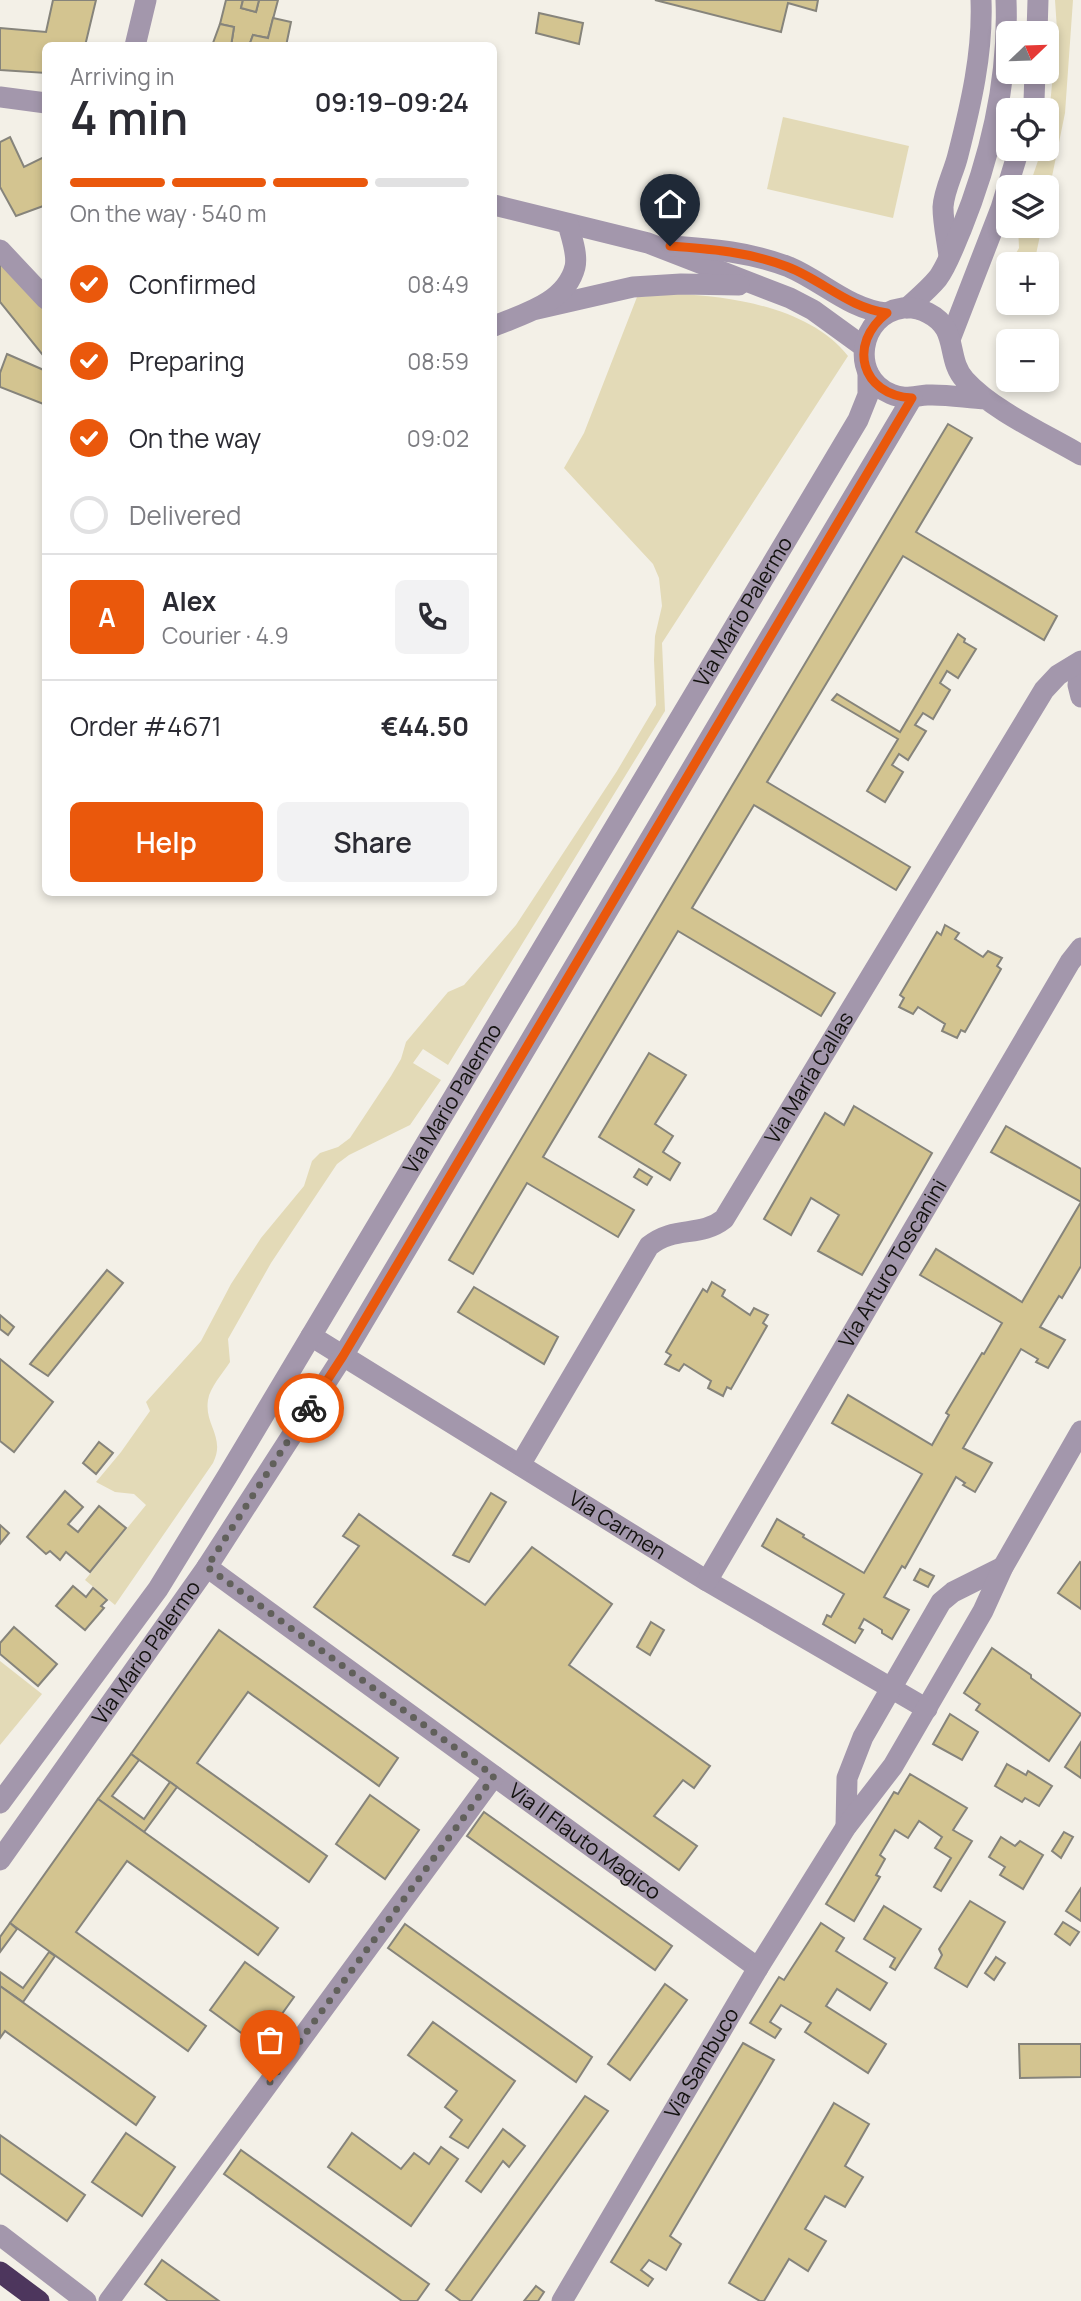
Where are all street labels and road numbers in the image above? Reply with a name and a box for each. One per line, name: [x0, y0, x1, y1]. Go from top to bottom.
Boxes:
street label: Via Mario Palermo: [687, 531, 798, 692]
street label: Via Maria Callas: [758, 1006, 859, 1149]
street label: Via Mario Palermo: [396, 1018, 507, 1179]
street label: Via Arturo Toscanini: [832, 1174, 953, 1353]
street label: Via Carmen: [564, 1484, 672, 1565]
street label: Via Mario Palermo: [85, 1574, 206, 1730]
street label: Via Il Flauto Magico: [503, 1776, 667, 1906]
street label: Via Sambuco: [658, 2002, 745, 2123]

